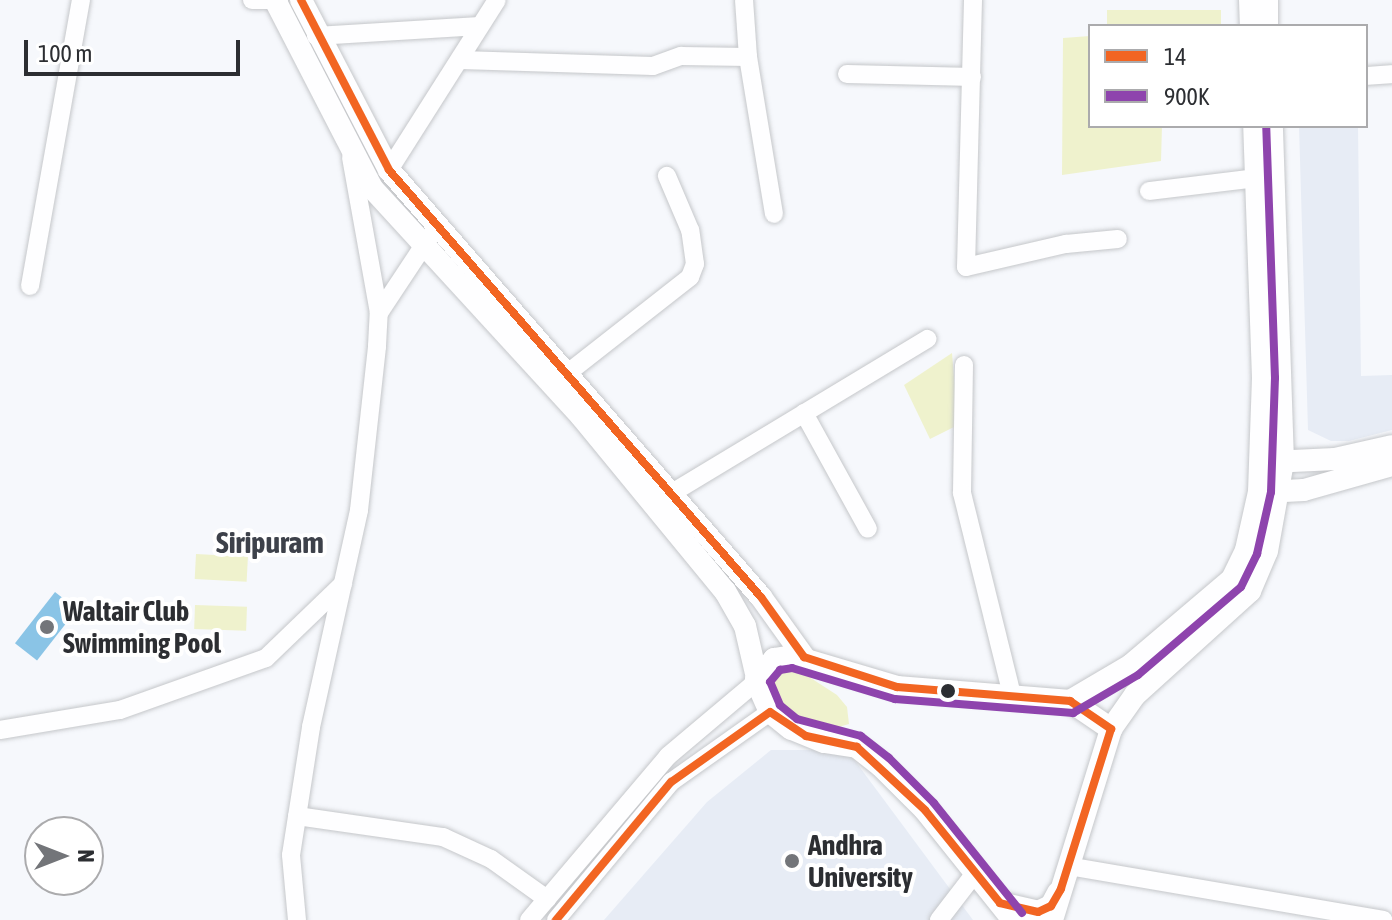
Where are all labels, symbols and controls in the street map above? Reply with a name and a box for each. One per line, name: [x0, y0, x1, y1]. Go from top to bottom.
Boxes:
scale bar: [28, 24, 244, 74]
legend: [1088, 24, 1368, 128]
text: 100 m: [38, 40, 92, 67]
text: 14: [1164, 43, 1187, 70]
text: 900K: [1164, 83, 1210, 110]
district label: Siripuram: [216, 524, 324, 560]
place label: Waltair Club Swimming Pool: [63, 594, 221, 660]
marker: Waltair Club Swimming Pool: [38, 618, 56, 636]
unlabelled marker: [940, 683, 956, 699]
north arrow: [24, 816, 104, 896]
place label: Andhra University: [808, 828, 913, 894]
text: N: [73, 850, 99, 862]
marker: Andhra University: [783, 852, 801, 870]

